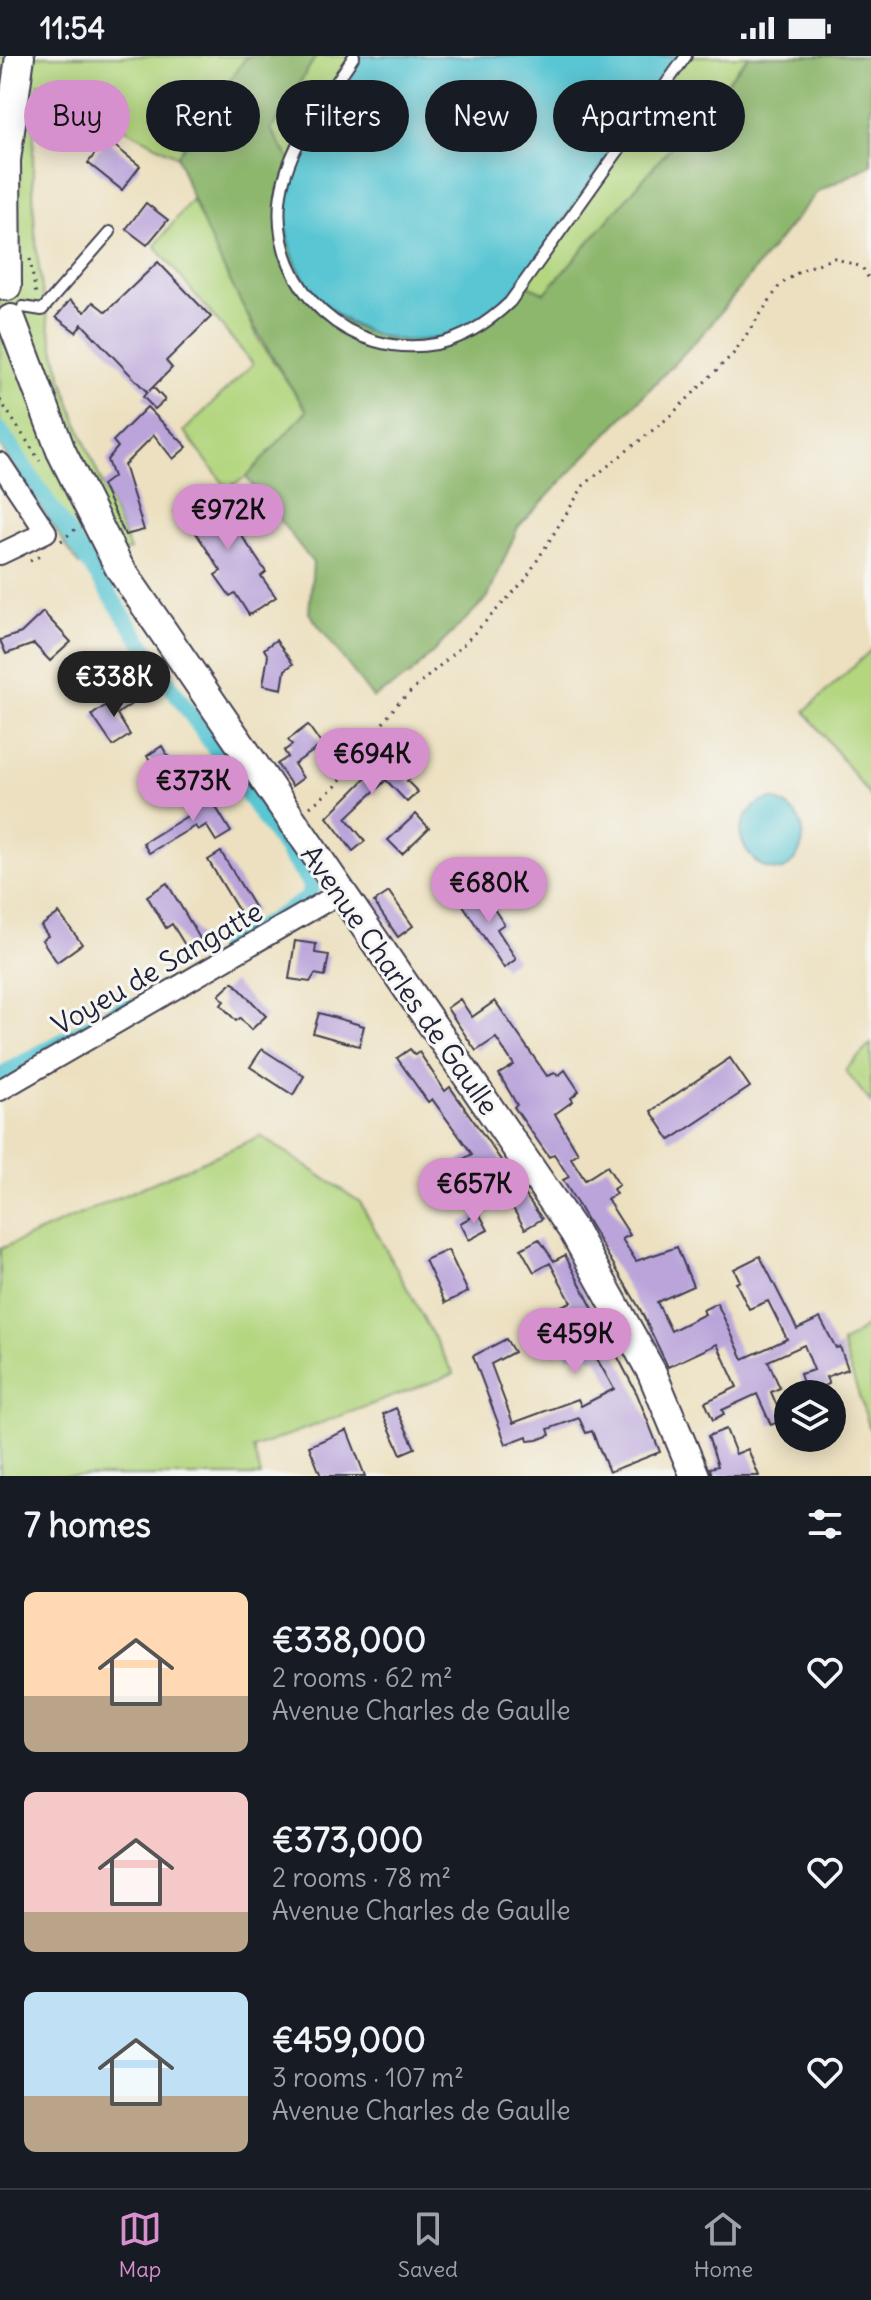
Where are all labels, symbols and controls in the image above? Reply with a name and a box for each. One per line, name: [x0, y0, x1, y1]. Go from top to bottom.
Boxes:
text: 11:54: [40, 9, 105, 47]
chip: Buy: [24, 80, 130, 152]
chip: Rent: [146, 80, 260, 152]
chip: Filters: [276, 80, 409, 152]
chip: New: [425, 80, 537, 152]
chip: Apartment: [553, 80, 745, 152]
pin: €972K: [172, 484, 284, 552]
text: €972K: [191, 493, 265, 526]
pin: €338K: [58, 651, 170, 719]
text: €338K: [75, 660, 153, 693]
pin: €694K: [316, 728, 428, 796]
text: €694K: [333, 737, 411, 770]
pin: €373K: [137, 755, 249, 823]
text: €373K: [155, 764, 231, 797]
street label: Avenue Charles de Gaulle: [293, 838, 507, 1122]
pin: €680K: [433, 857, 545, 925]
text: €680K: [449, 866, 529, 899]
street label: Voyeu de Sangatte: [45, 893, 269, 1043]
pin: €657K: [418, 1158, 530, 1226]
text: €657K: [436, 1167, 512, 1200]
pin: €459K: [519, 1308, 631, 1376]
text: €459K: [536, 1317, 614, 1350]
map controls: [774, 1380, 846, 1452]
button: layers: [774, 1380, 846, 1452]
icon: filters: [803, 1502, 847, 1546]
text: 7 homes: [24, 1503, 151, 1546]
text: €338,000: [272, 1618, 426, 1661]
icon: home: [88, 1624, 184, 1720]
icon: heart: [803, 1650, 847, 1694]
text: 2 rooms · 62 m²: [272, 1661, 453, 1694]
text: Avenue Charles de Gaulle: [272, 1694, 570, 1727]
text: €373,000: [272, 1818, 423, 1861]
icon: home: [88, 1824, 184, 1920]
icon: heart: [803, 1850, 847, 1894]
text: 2 rooms · 78 m²: [272, 1861, 451, 1894]
text: Avenue Charles de Gaulle: [272, 1894, 570, 1927]
text: €459,000: [272, 2018, 426, 2061]
icon: home: [88, 2024, 184, 2120]
icon: heart: [803, 2050, 847, 2094]
text: 3 rooms · 107 m²: [272, 2061, 464, 2094]
text: Avenue Charles de Gaulle: [272, 2094, 570, 2127]
tab: Map: [118, 2207, 162, 2283]
tab: Saved: [398, 2207, 458, 2283]
tab: Home: [694, 2207, 753, 2283]

